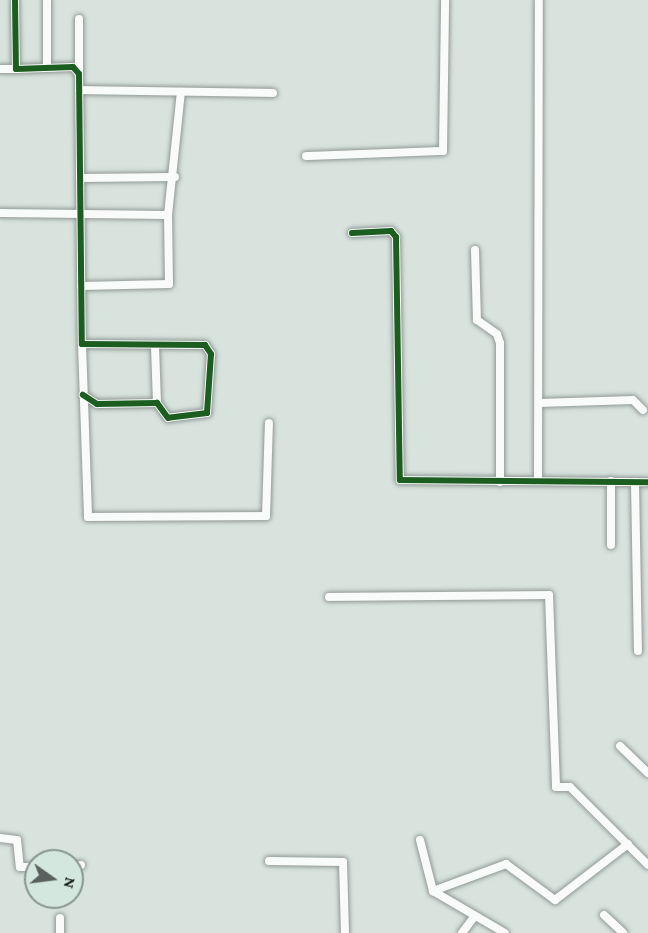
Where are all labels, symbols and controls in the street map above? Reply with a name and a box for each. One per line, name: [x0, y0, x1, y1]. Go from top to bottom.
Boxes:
north arrow: [24, 849, 84, 909]
text: N: [60, 876, 80, 890]

